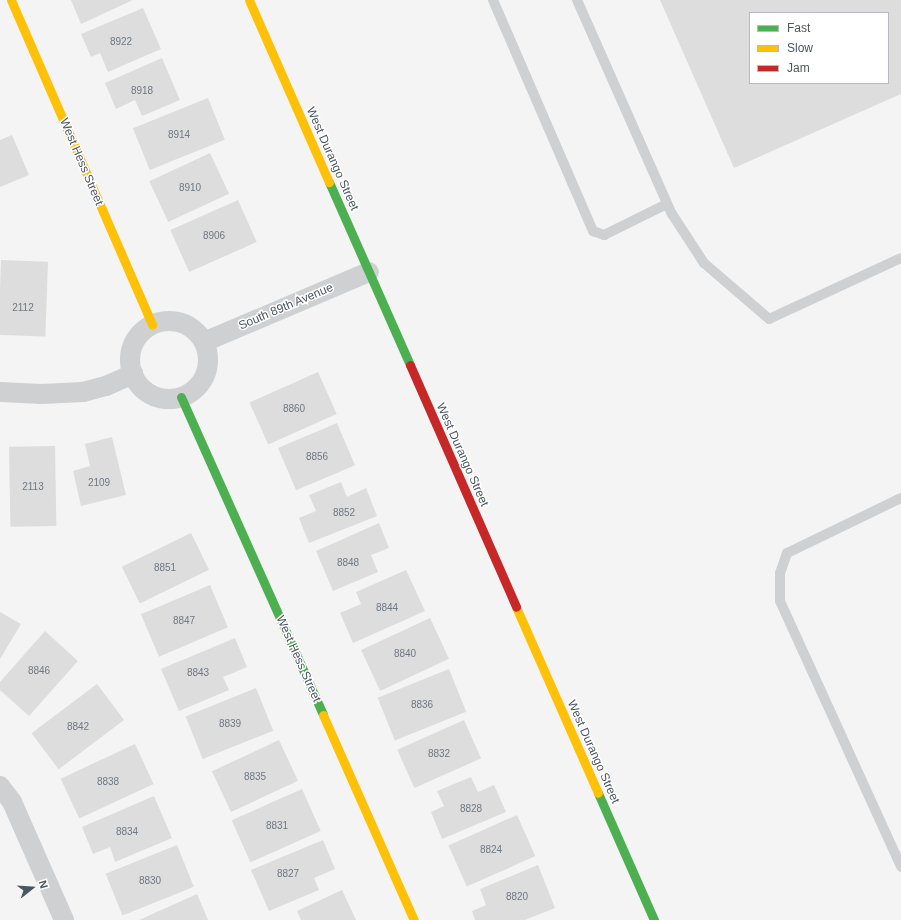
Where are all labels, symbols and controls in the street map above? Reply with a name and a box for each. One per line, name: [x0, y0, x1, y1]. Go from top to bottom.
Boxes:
legend: [749, 12, 889, 84]
text: Fast: [787, 21, 810, 35]
house number: 8922: [110, 36, 132, 48]
text: Slow: [787, 41, 813, 55]
text: Jam: [787, 61, 810, 75]
house number: 8918: [131, 85, 153, 97]
street label: West Durango Street: [303, 105, 361, 213]
street label: West Hess Street: [56, 116, 106, 208]
house number: 8914: [168, 129, 190, 141]
house number: 8910: [179, 182, 201, 194]
house number: 8906: [203, 230, 225, 242]
street label: South 89th Avenue: [236, 280, 336, 334]
house number: 2112: [12, 302, 34, 314]
street label: West Durango Street: [433, 401, 491, 509]
house number: 8860: [283, 403, 305, 415]
house number: 8856: [306, 451, 328, 463]
house number: 2109: [88, 477, 110, 489]
house number: 2113: [22, 481, 44, 493]
house number: 8852: [333, 507, 355, 519]
house number: 8848: [337, 557, 359, 569]
house number: 8851: [154, 562, 176, 574]
house number: 8844: [376, 602, 398, 614]
street label: West Hess Street: [272, 614, 324, 704]
house number: 8847: [173, 615, 195, 627]
house number: 8840: [394, 648, 416, 660]
house number: 8846: [28, 665, 50, 677]
house number: 8843: [187, 667, 209, 679]
street label: West Durango Street: [564, 698, 622, 806]
house number: 8836: [411, 699, 433, 711]
house number: 8839: [219, 718, 241, 730]
house number: 8842: [67, 721, 89, 733]
house number: 8832: [428, 748, 450, 760]
house number: 8835: [244, 771, 266, 783]
house number: 8838: [97, 776, 119, 788]
house number: 8828: [460, 803, 482, 815]
house number: 8831: [266, 820, 288, 832]
house number: 8834: [116, 826, 138, 838]
house number: 8824: [480, 844, 502, 856]
north arrow: [12, 868, 52, 908]
house number: 8827: [277, 868, 299, 880]
house number: 8830: [139, 875, 161, 887]
text: N: [37, 879, 50, 890]
house number: 8820: [506, 891, 528, 903]

